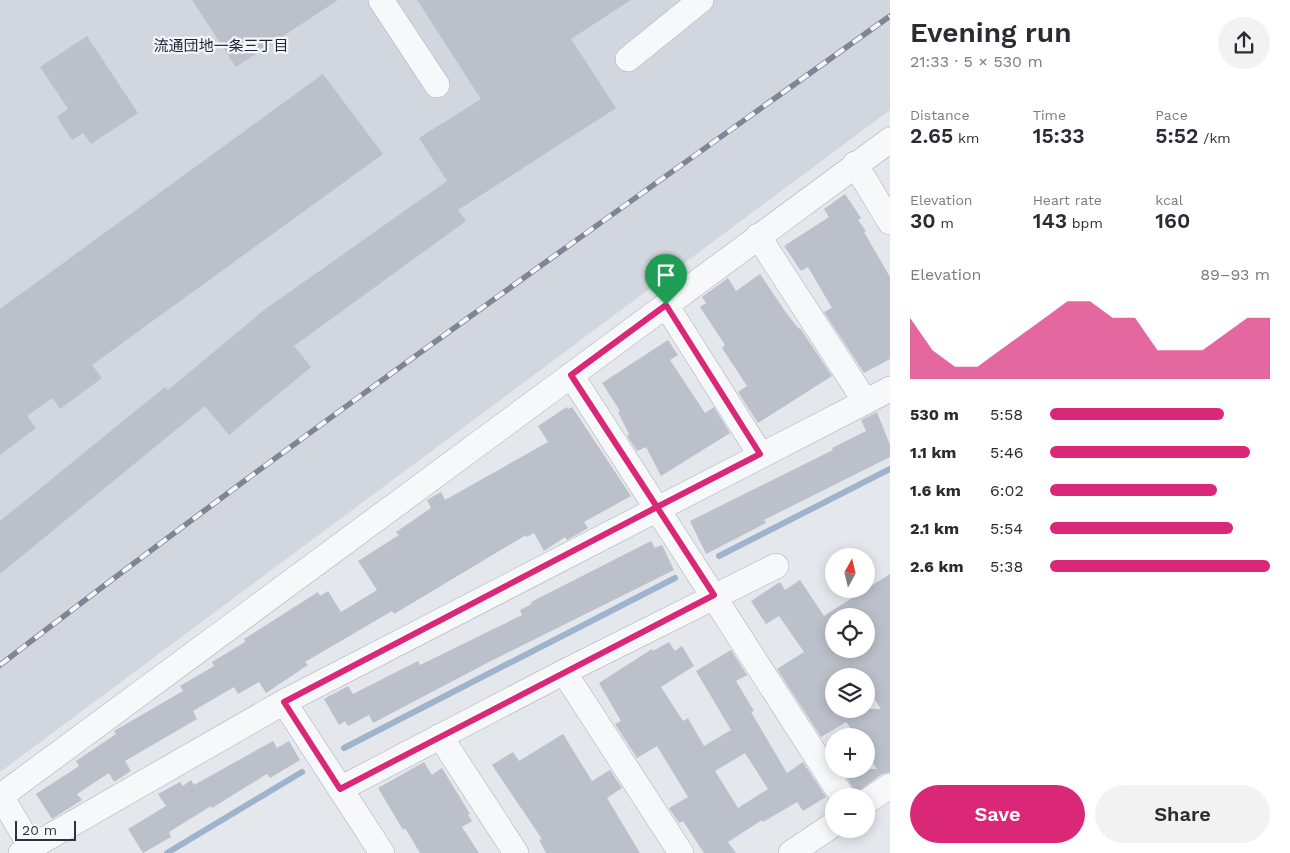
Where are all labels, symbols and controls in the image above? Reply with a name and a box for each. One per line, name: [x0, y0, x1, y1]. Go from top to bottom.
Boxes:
text: Evening run: [910, 16, 1071, 49]
button: share: [1218, 17, 1270, 69]
district label: 流通団地一条三丁目: [153, 37, 289, 55]
text: 21:33 · 5 × 530 m: [910, 52, 1043, 71]
text: Distance: [910, 107, 970, 123]
text: Time: [1033, 107, 1066, 123]
text: Pace: [1155, 107, 1188, 123]
text: 2.65: [910, 123, 953, 148]
text: 15:33: [1033, 123, 1085, 148]
text: 5:52: [1155, 123, 1198, 148]
text: km: [953, 130, 979, 146]
text: /km: [1198, 130, 1231, 146]
text: Elevation: [910, 192, 973, 208]
text: Heart rate: [1033, 192, 1102, 208]
text: kcal: [1155, 192, 1183, 208]
text: 30: [910, 208, 936, 233]
text: 143: [1033, 208, 1067, 233]
text: 160: [1155, 208, 1190, 233]
text: m: [936, 215, 954, 231]
text: bpm: [1067, 215, 1103, 231]
pin: [645, 254, 687, 305]
icon: arrive: [652, 261, 680, 289]
text: Elevation: [910, 265, 981, 284]
text: 89–93 m: [1200, 265, 1270, 284]
text: 530 m: [910, 405, 959, 424]
text: 5:58: [990, 405, 1023, 424]
text: 1.1 km: [910, 443, 956, 462]
text: 5:46: [990, 443, 1024, 462]
text: 1.6 km: [910, 481, 961, 500]
text: 6:02: [990, 481, 1024, 500]
text: 2.1 km: [910, 519, 959, 538]
text: 5:54: [990, 519, 1023, 538]
north arrow: [825, 548, 875, 598]
map controls: [825, 548, 875, 838]
text: 2.6 km: [910, 557, 964, 576]
text: 5:38: [990, 557, 1023, 576]
button: locate: [825, 608, 875, 658]
button: layers: [825, 668, 875, 718]
button: +: [825, 728, 875, 778]
button: Save: [910, 785, 1085, 843]
button: Share: [1095, 785, 1270, 843]
button: −: [825, 788, 875, 838]
scale bar: [15, 818, 76, 841]
text: 20 m: [22, 822, 57, 838]

